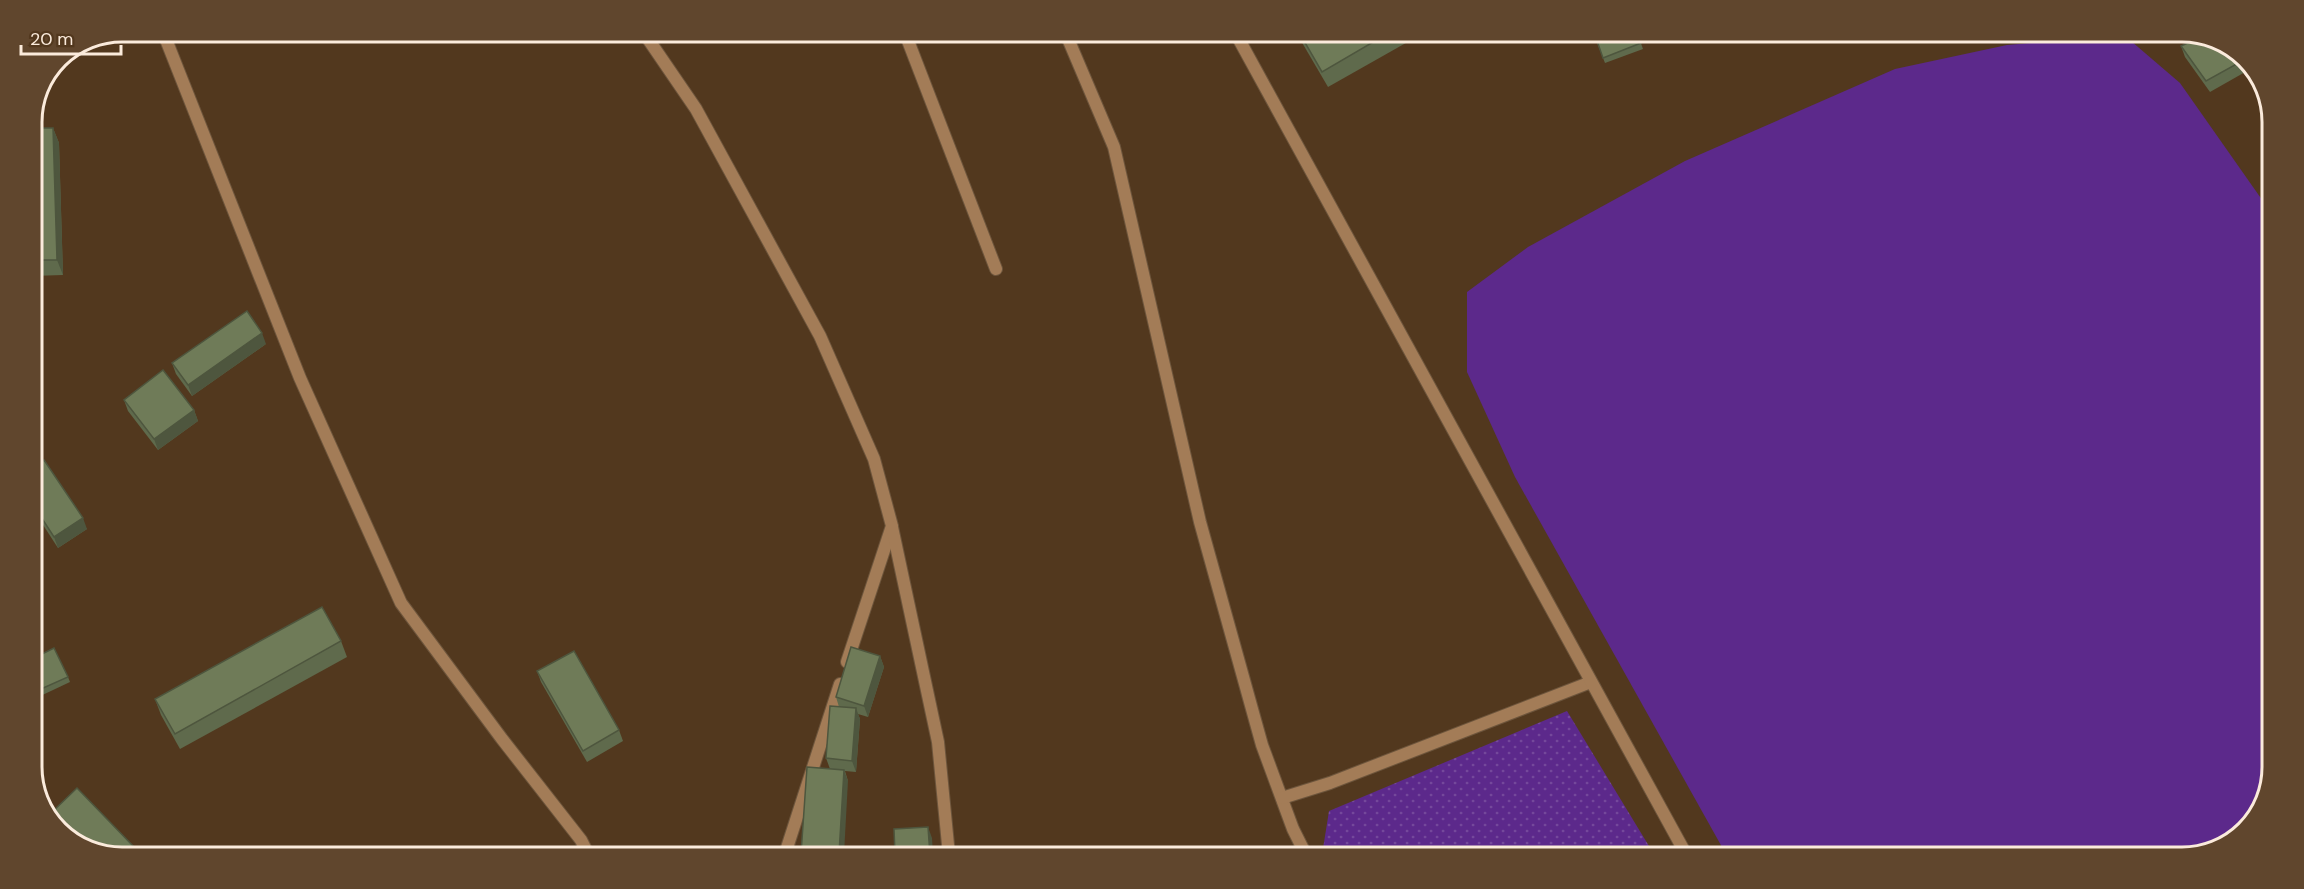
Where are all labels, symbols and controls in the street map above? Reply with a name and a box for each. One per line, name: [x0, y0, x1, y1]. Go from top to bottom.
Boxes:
scale bar: [21, 18, 122, 56]
text: 20 m: [30, 27, 73, 51]

